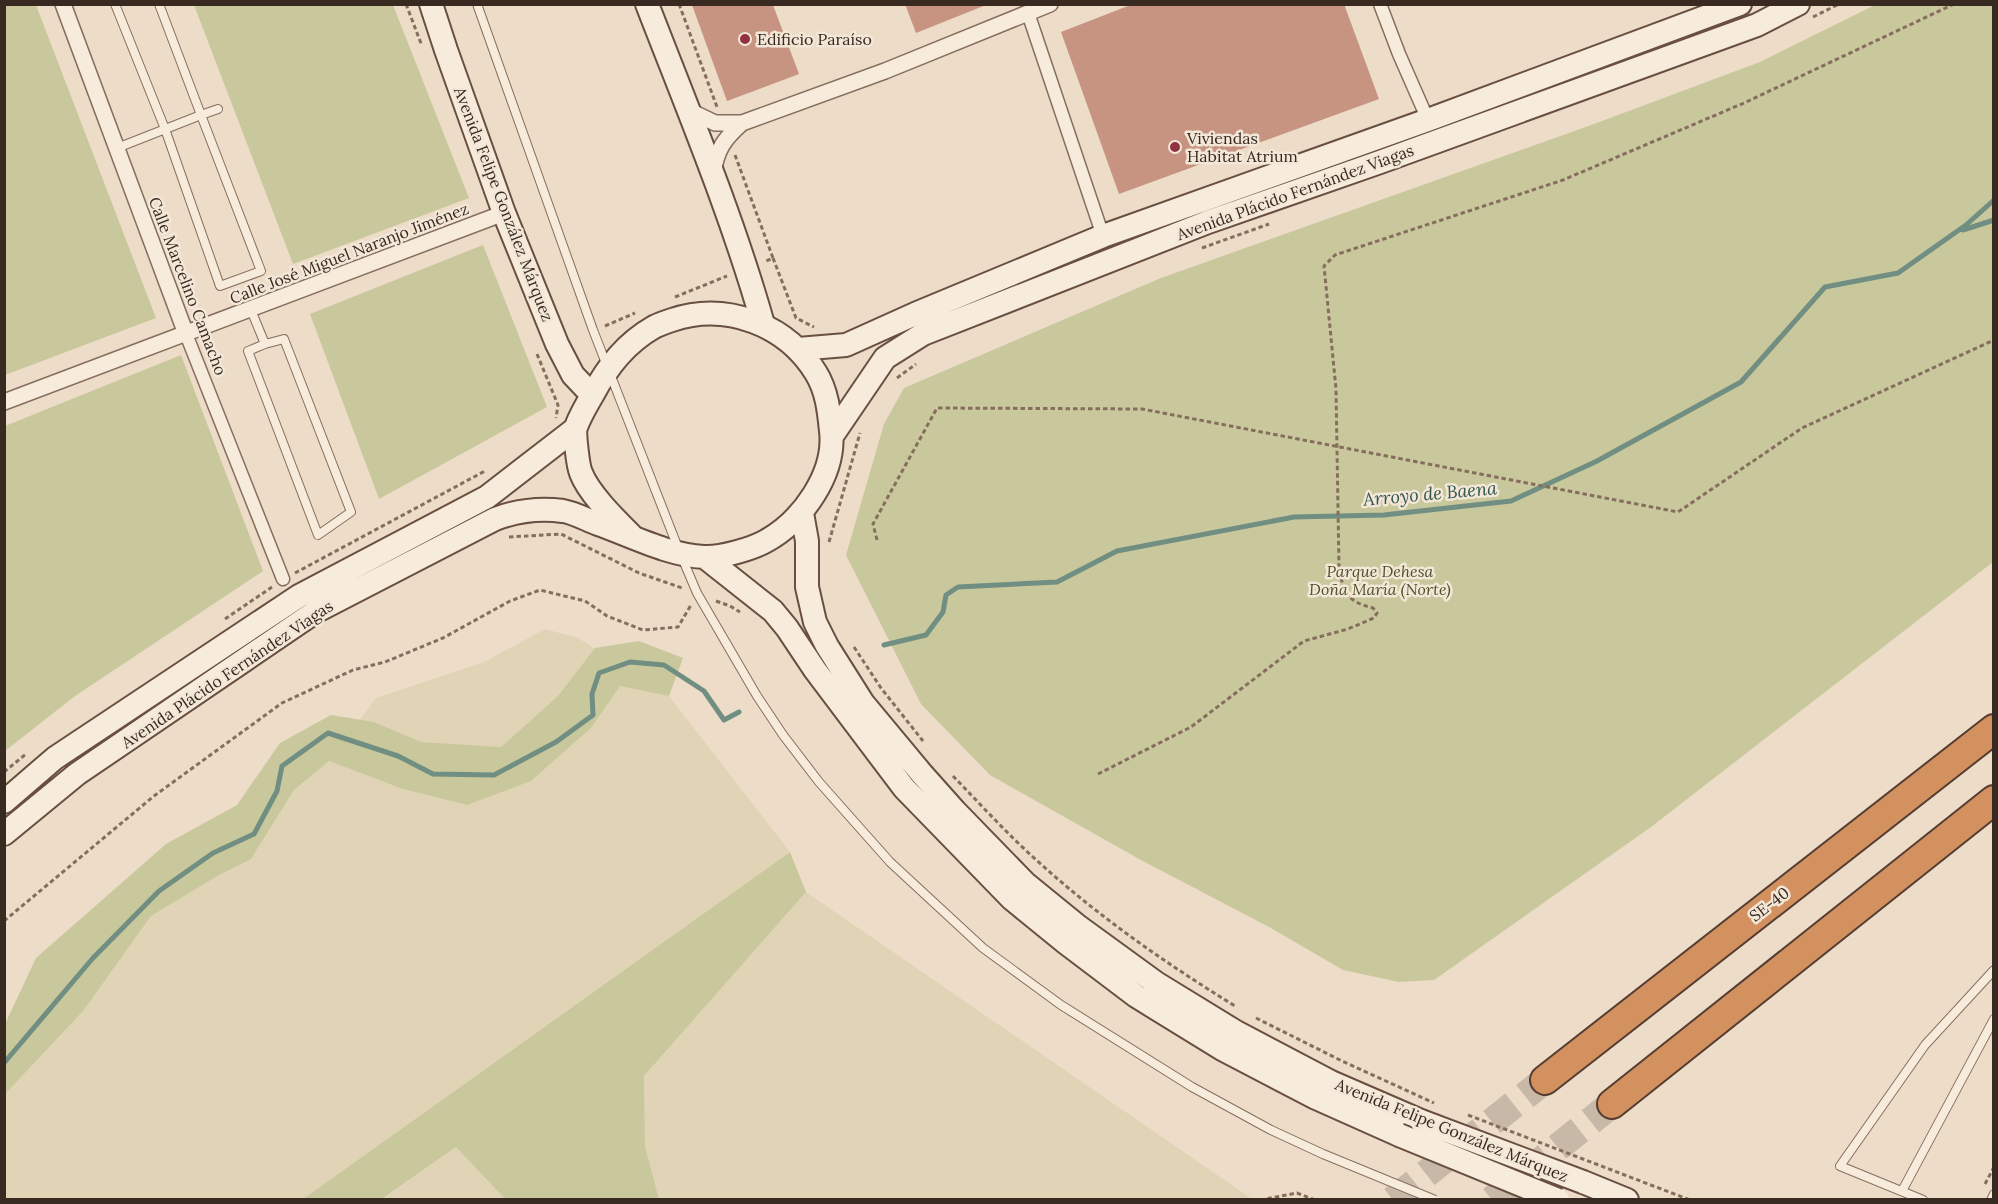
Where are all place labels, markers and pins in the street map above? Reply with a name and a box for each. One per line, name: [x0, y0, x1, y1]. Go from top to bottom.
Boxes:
place label: Edificio Paraíso: [757, 29, 872, 49]
marker: Edificio Paraíso: [738, 32, 752, 46]
place label: Viviendas Habitat Atrium: [1186, 128, 1298, 166]
marker: Viviendas Habitat Atrium: [1168, 140, 1182, 154]

